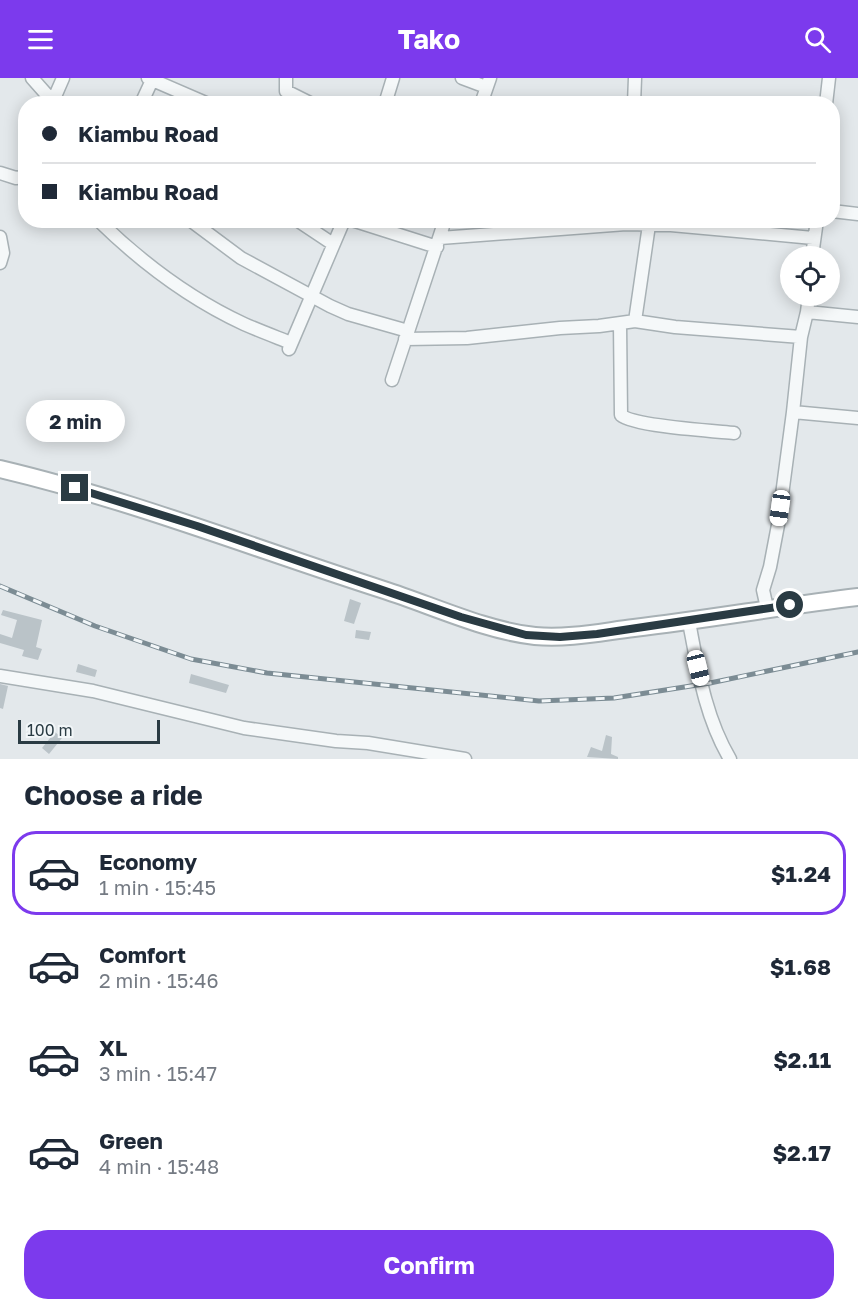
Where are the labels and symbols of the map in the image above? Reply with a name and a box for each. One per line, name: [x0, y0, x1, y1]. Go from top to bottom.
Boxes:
callout: 2 min: [26, 401, 124, 443]
route end: [61, 474, 88, 501]
car: [769, 489, 791, 527]
route start: [776, 591, 803, 618]
car: [685, 648, 711, 688]
scale bar: [18, 717, 160, 744]

